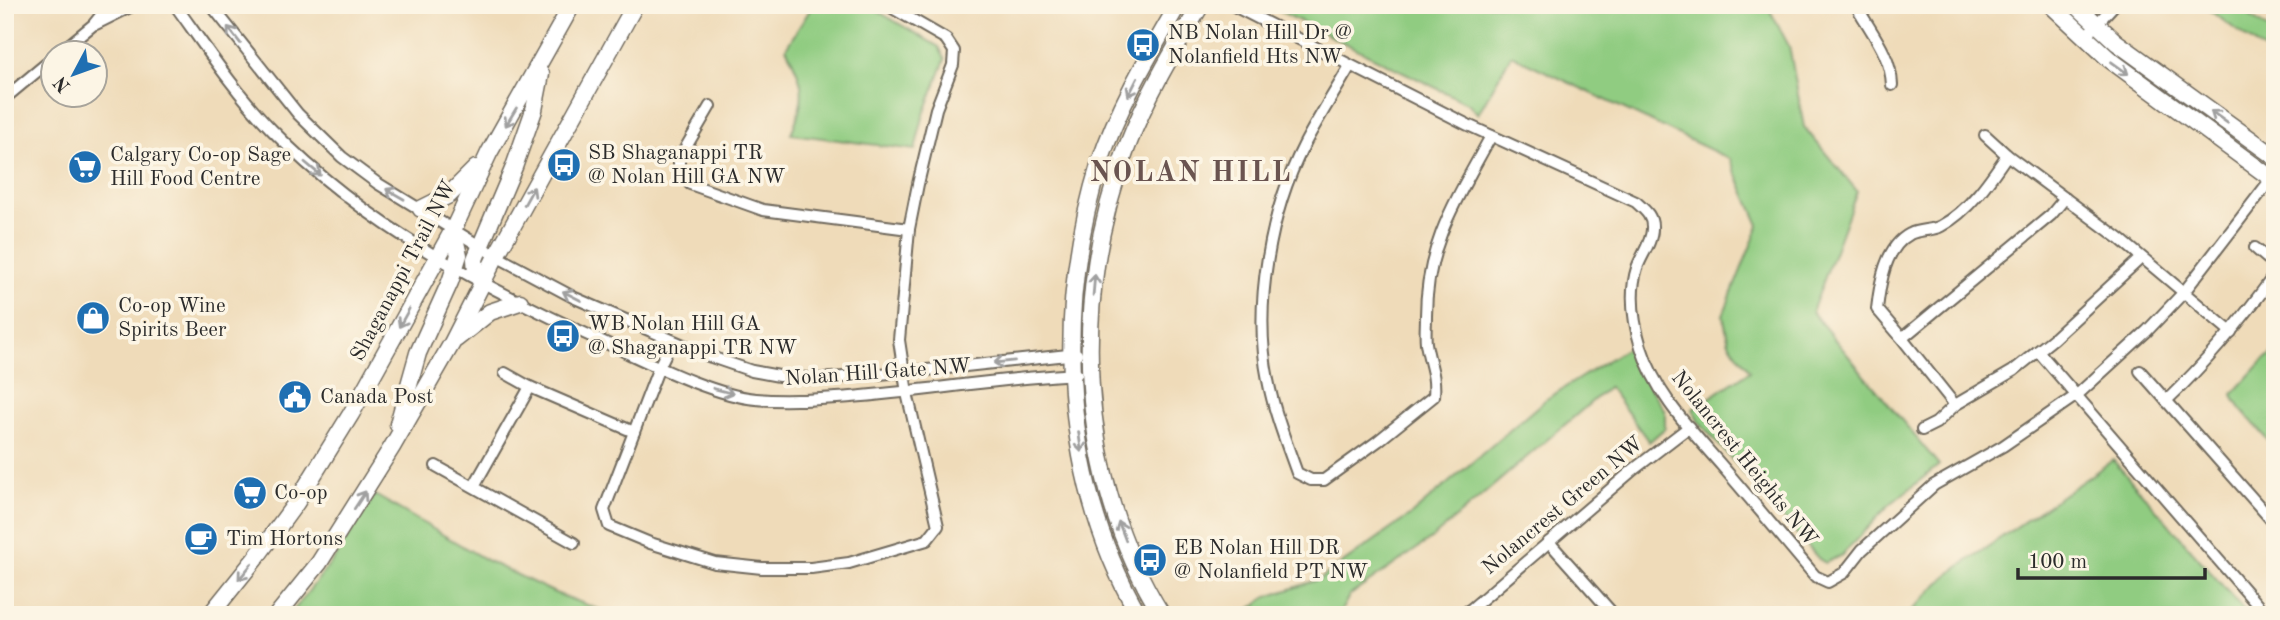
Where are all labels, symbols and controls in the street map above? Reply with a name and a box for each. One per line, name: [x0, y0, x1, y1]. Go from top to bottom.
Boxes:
place label: NB Nolan Hill Dr @ Nolanfield Hts NW: [1168, 23, 1352, 68]
bus stop icon: NB Nolan Hill Dr @ Nolanfield Hts NW: [1124, 26, 1162, 64]
one-way arrow: [227, 27, 242, 45]
north arrow: [38, 38, 108, 108]
one-way arrow: [2110, 60, 2129, 75]
text: N: [51, 71, 75, 95]
one-way arrow: [1126, 76, 1140, 96]
one-way arrow: [504, 106, 518, 126]
one-way arrow: [2210, 110, 2229, 125]
place label: SB Shaganappi TR @ Nolan Hill GA NW: [588, 143, 785, 188]
place label: Calgary Co-op Sage Hill Food Centre: [110, 145, 291, 190]
bus stop icon: SB Shaganappi TR @ Nolan Hill GA NW: [545, 146, 583, 184]
supermarket icon: Calgary Co-op Sage Hill Food Centre: [66, 148, 104, 186]
one-way arrow: [304, 160, 322, 176]
district label: NOLAN HILL: [1090, 160, 1292, 188]
street label: Shaganappi Trail NW: [347, 177, 461, 365]
one-way arrow: [523, 186, 536, 207]
one-way arrow: [386, 187, 406, 201]
one-way arrow: [1088, 274, 1101, 297]
one-way arrow: [562, 289, 583, 303]
place label: Co-op Wine Spirits Beer: [118, 296, 227, 341]
shop icon: Co-op Wine Spirits Beer: [74, 299, 112, 337]
one-way arrow: [397, 307, 411, 327]
place label: WB Nolan Hill GA @ Shaganappi TR NW: [588, 314, 797, 359]
bus stop icon: WB Nolan Hill GA @ Shaganappi TR NW: [544, 317, 582, 355]
street label: Nolan Hill Gate NW: [784, 356, 972, 390]
one-way arrow: [993, 356, 1016, 369]
street label: Nolancrest Heights NW: [1667, 367, 1821, 551]
public building icon: Canada Post: [276, 378, 314, 416]
one-way arrow: [711, 385, 733, 398]
place label: Canada Post: [320, 387, 433, 408]
one-way arrow: [1074, 430, 1087, 453]
street label: Nolancrest Green NW: [1479, 433, 1647, 579]
supermarket icon: Co-op: [231, 474, 269, 512]
place label: Co-op: [274, 483, 328, 504]
one-way arrow: [353, 490, 367, 510]
cafe icon: Tim Hortons: [182, 520, 220, 558]
one-way arrow: [1115, 521, 1127, 543]
place label: Tim Hortons: [226, 529, 343, 550]
scale bar: [2018, 536, 2205, 580]
place label: EB Nolan Hill DR @ Nolanfield PT NW: [1174, 538, 1368, 583]
bus stop icon: EB Nolan Hill DR @ Nolanfield PT NW: [1131, 541, 1169, 579]
text: 100 m: [2028, 552, 2087, 573]
one-way arrow: [237, 563, 252, 581]

